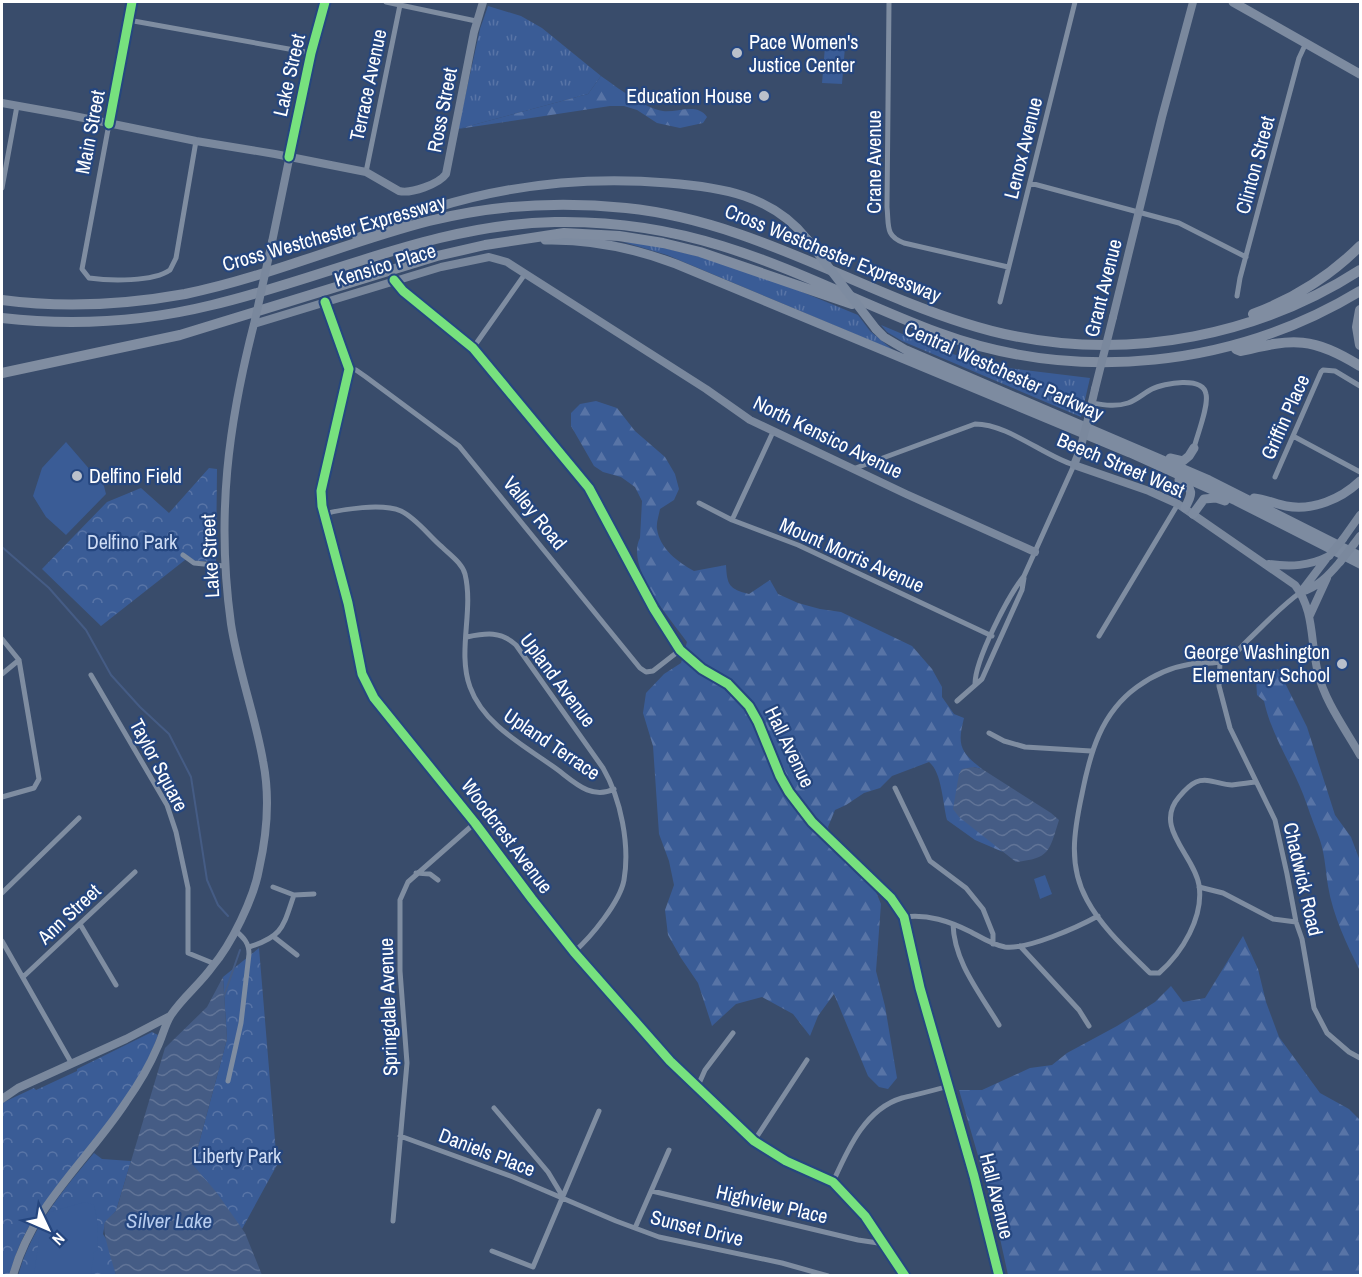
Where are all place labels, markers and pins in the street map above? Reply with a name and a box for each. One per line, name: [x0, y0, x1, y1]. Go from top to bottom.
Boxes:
place label: Pace Women's Justice Center: [749, 28, 859, 78]
marker: Pace Women's Justice Center: [730, 46, 744, 60]
place label: Education House: [626, 82, 752, 109]
marker: Education House: [757, 89, 771, 103]
place label: Delfino Field: [89, 462, 182, 489]
marker: Delfino Field: [70, 469, 84, 483]
place label: George Washington Elementary School: [1184, 638, 1330, 688]
marker: George Washington Elementary School: [1335, 657, 1349, 671]

